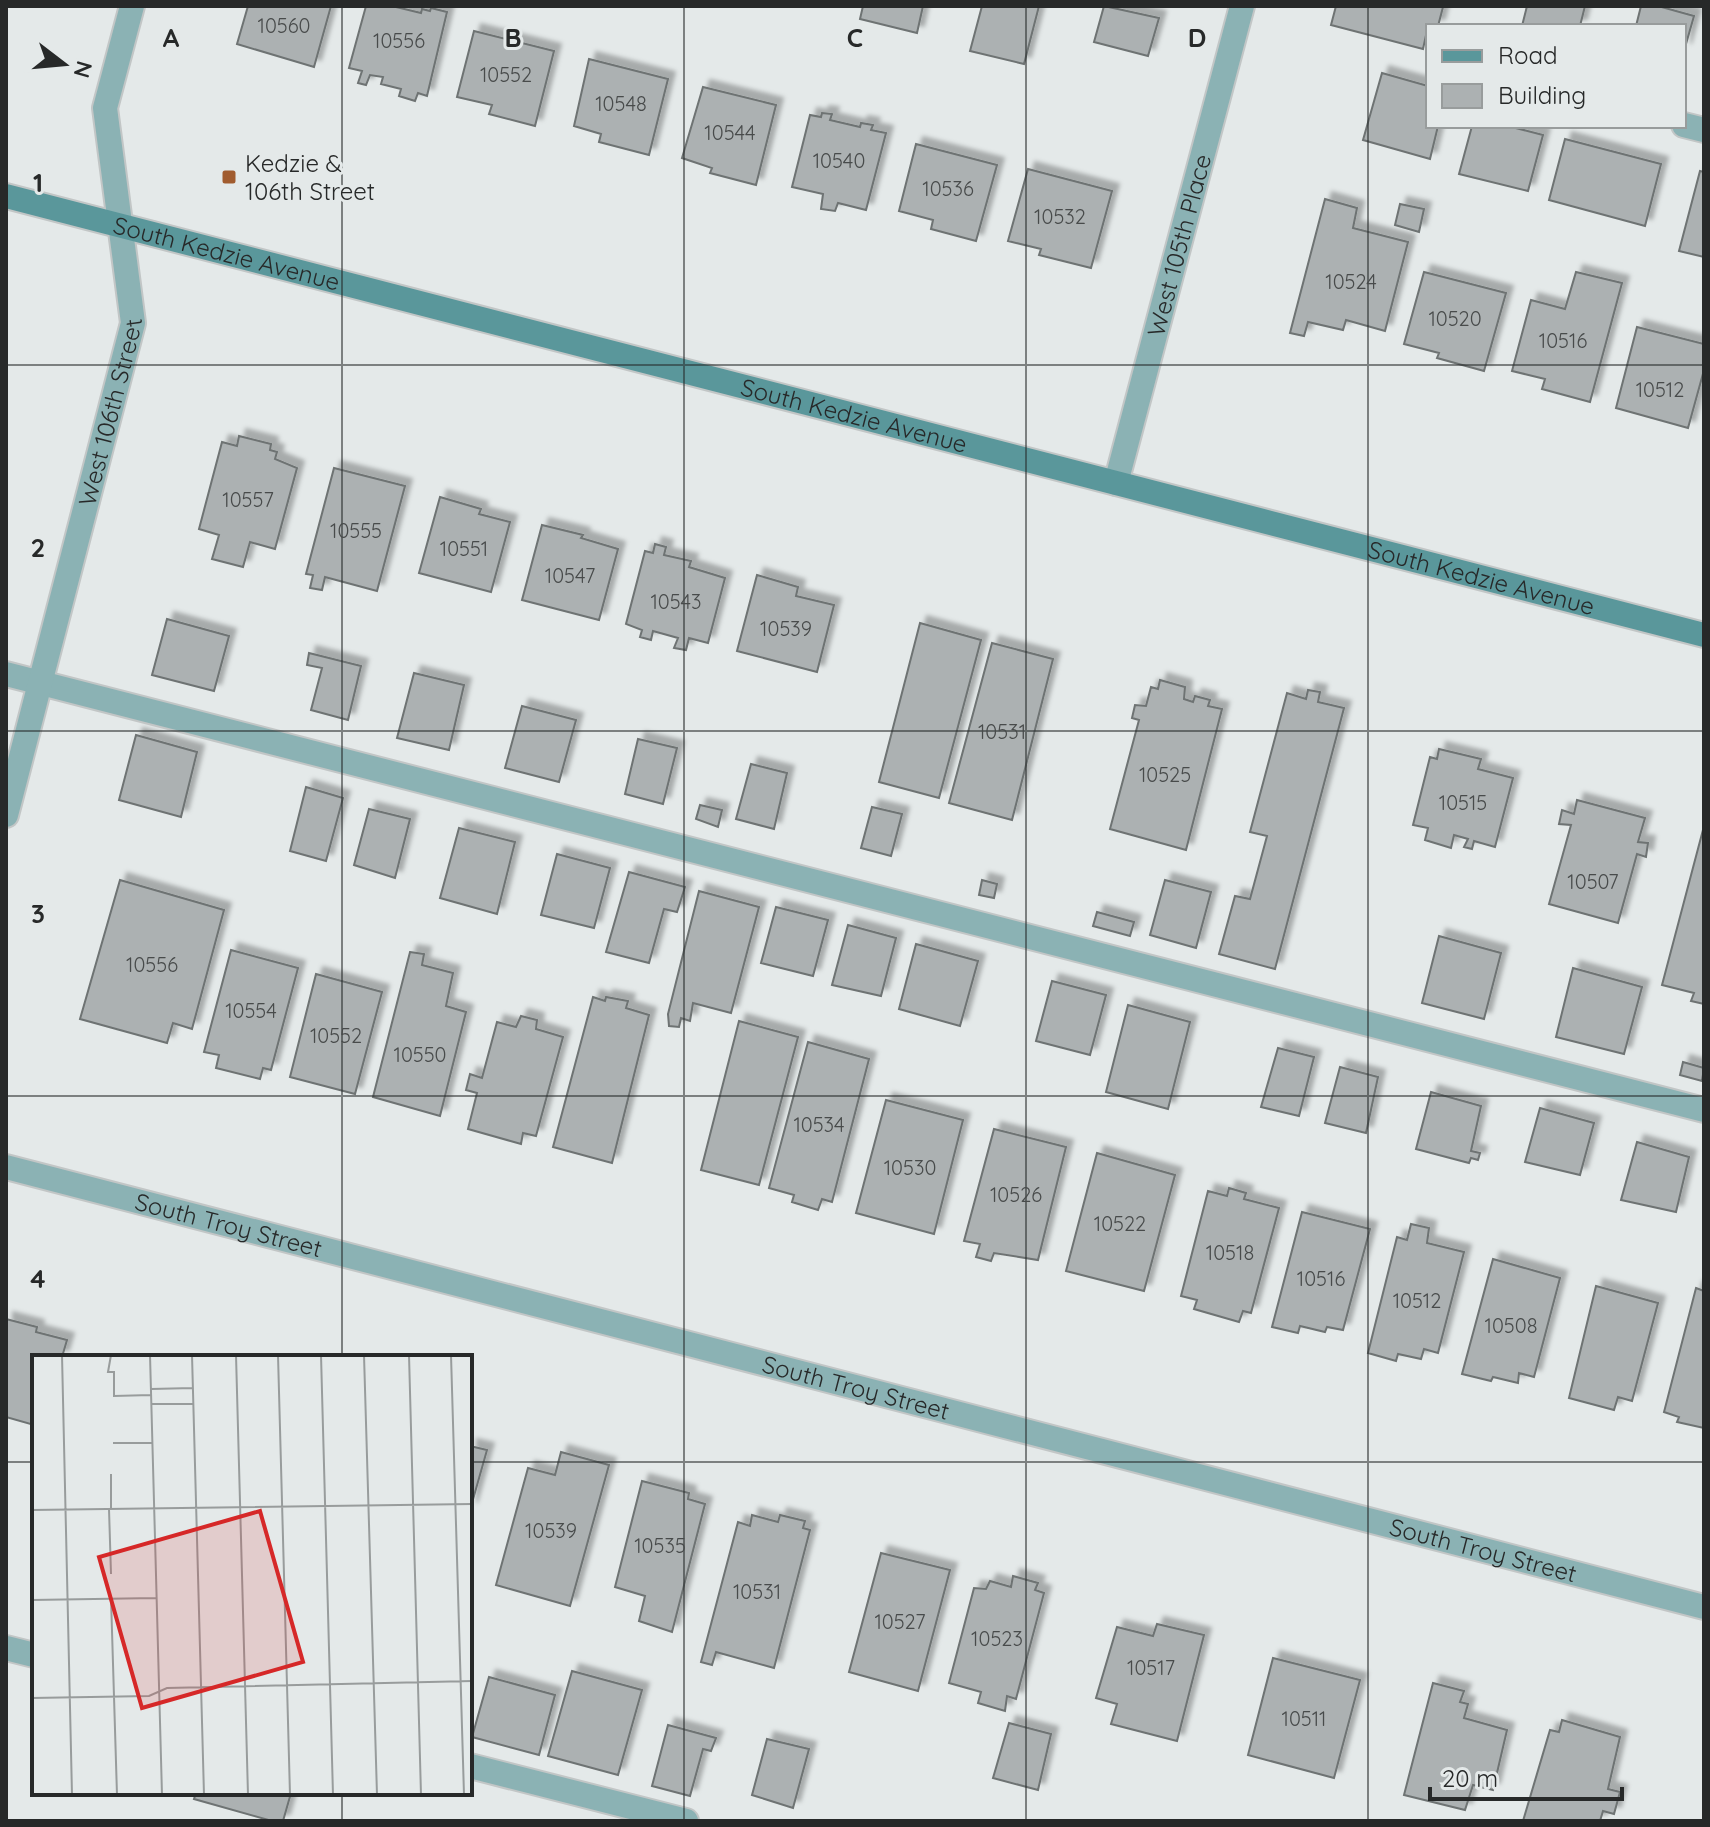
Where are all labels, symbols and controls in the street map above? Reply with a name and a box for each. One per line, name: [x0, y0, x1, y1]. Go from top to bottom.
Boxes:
house number: 10560: [258, 13, 310, 38]
text: A: [163, 21, 180, 54]
text: B: [504, 21, 522, 54]
text: C: [847, 21, 863, 54]
text: D: [1188, 21, 1206, 54]
north arrow: [24, 24, 104, 104]
legend: [1426, 24, 1686, 128]
house number: 10556: [373, 28, 425, 53]
text: Road: [1498, 40, 1558, 70]
text: N: [68, 58, 99, 81]
house number: 10552: [480, 62, 532, 87]
text: Building: [1498, 80, 1586, 110]
house number: 10548: [595, 91, 647, 116]
house number: 10544: [704, 120, 756, 145]
place label: Kedzie & 106th Street: [245, 148, 375, 206]
house number: 10540: [813, 148, 865, 173]
street label: West 105th Place: [1140, 151, 1217, 340]
text: 1: [33, 166, 43, 199]
marker: Kedzie & 106th Street: [220, 168, 238, 186]
house number: 10536: [922, 176, 974, 201]
house number: 10532: [1034, 204, 1086, 229]
street label: South Kedzie Avenue: [110, 209, 343, 297]
house number: 10524: [1325, 269, 1377, 294]
house number: 10520: [1428, 306, 1482, 331]
street label: West 106th Street: [71, 317, 148, 509]
house number: 10516: [1539, 328, 1587, 353]
street label: South Kedzie Avenue: [738, 372, 971, 459]
house number: 10512: [1636, 377, 1684, 402]
house number: 10557: [222, 487, 274, 512]
house number: 10555: [330, 518, 382, 543]
text: 2: [31, 531, 45, 564]
street label: South Kedzie Avenue: [1365, 534, 1598, 621]
house number: 10551: [440, 536, 488, 561]
house number: 10547: [545, 563, 595, 588]
house number: 10543: [650, 589, 702, 614]
house number: 10539: [760, 616, 812, 641]
house number: 10531: [978, 719, 1026, 744]
house number: 10525: [1139, 762, 1191, 787]
house number: 10515: [1439, 790, 1487, 815]
house number: 10507: [1567, 869, 1619, 894]
text: 3: [31, 897, 45, 930]
house number: 10556: [126, 952, 178, 977]
house number: 10554: [225, 998, 277, 1023]
house number: 10552: [310, 1023, 362, 1048]
house number: 10550: [394, 1042, 447, 1067]
house number: 10534: [793, 1112, 845, 1137]
house number: 10530: [884, 1155, 936, 1180]
house number: 10526: [990, 1182, 1042, 1207]
street label: South Troy Street: [132, 1186, 325, 1263]
house number: 10522: [1094, 1211, 1146, 1236]
house number: 10518: [1206, 1240, 1254, 1265]
text: 4: [30, 1262, 46, 1295]
house number: 10516: [1297, 1266, 1345, 1291]
house number: 10512: [1393, 1288, 1441, 1313]
house number: 10508: [1485, 1313, 1537, 1338]
street label: South Troy Street: [759, 1349, 953, 1426]
inset map: [32, 1355, 472, 1795]
street label: South Troy Street: [1386, 1511, 1580, 1588]
house number: 10539: [525, 1518, 577, 1543]
house number: 10535: [634, 1533, 686, 1558]
house number: 10531: [733, 1579, 781, 1604]
house number: 10527: [874, 1609, 926, 1634]
house number: 10523: [971, 1626, 1023, 1651]
house number: 10517: [1127, 1655, 1175, 1680]
house number: 10511: [1282, 1706, 1327, 1731]
scale bar: [1430, 1751, 1622, 1801]
text: 20 m: [1442, 1763, 1498, 1793]

